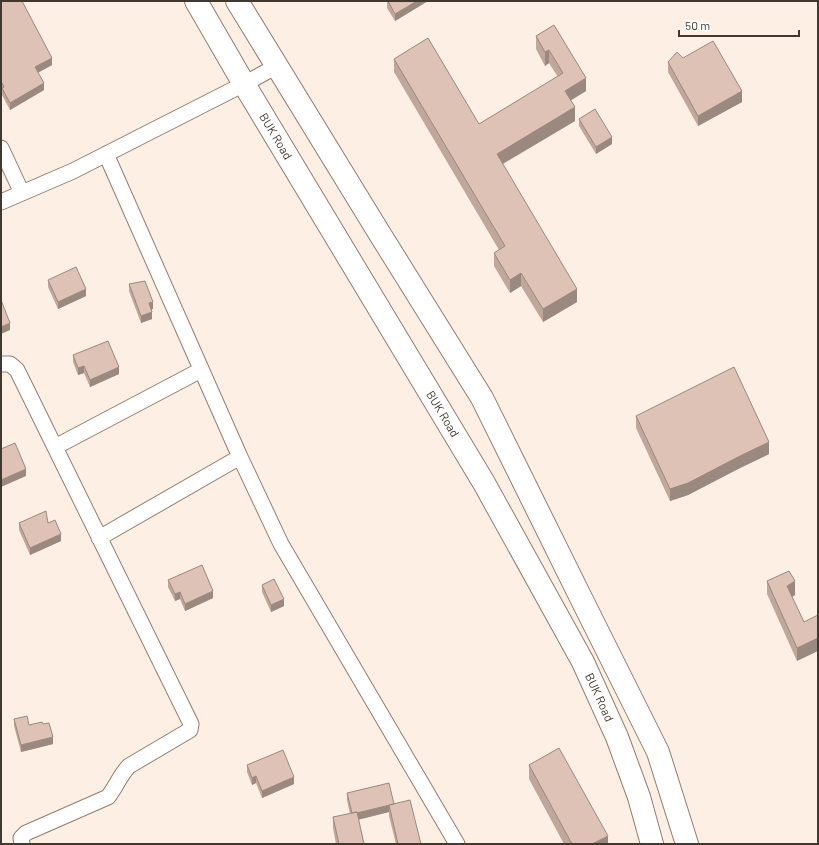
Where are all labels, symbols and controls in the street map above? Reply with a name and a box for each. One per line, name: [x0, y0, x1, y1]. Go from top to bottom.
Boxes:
scale bar: [679, 12, 799, 38]
text: 50 m: [685, 18, 710, 32]
street label: BUK Road: [257, 110, 296, 162]
street label: BUK Road: [424, 388, 463, 439]
street label: BUK Road: [583, 671, 617, 723]

